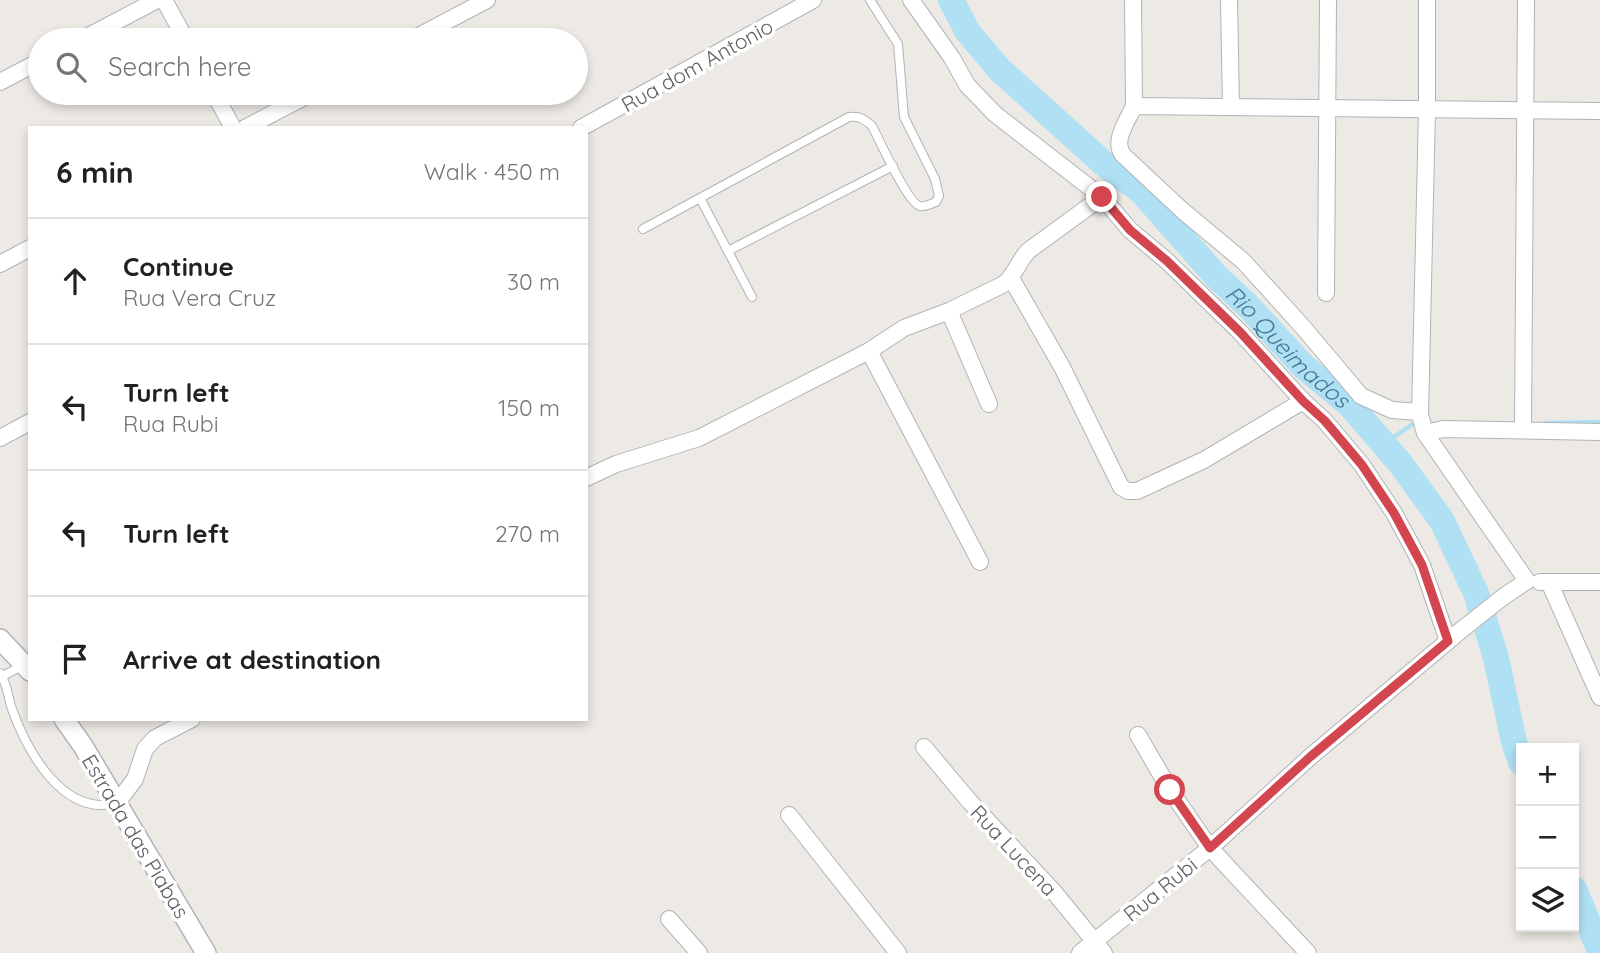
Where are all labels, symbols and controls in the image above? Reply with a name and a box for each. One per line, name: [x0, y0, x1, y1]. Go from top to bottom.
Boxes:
street label: Rua dom Antonio: [617, 13, 777, 117]
search box: [28, 28, 588, 105]
icon: search: [52, 48, 90, 86]
text: Search here: [108, 50, 252, 83]
text: 6 min: [56, 153, 134, 191]
text: Walk · 450 m: [424, 157, 560, 186]
route end: [1086, 181, 1117, 212]
text: Continue: [123, 250, 234, 283]
icon: ahead: [56, 262, 94, 300]
text: 30 m: [507, 267, 560, 296]
water label: Rio Queimados: [1220, 279, 1358, 415]
text: Rua Vera Cruz: [123, 283, 276, 312]
text: Turn left: [123, 376, 230, 409]
icon: left: [56, 388, 94, 426]
text: 150 m: [498, 393, 560, 422]
text: Rua Rubi: [123, 409, 219, 438]
icon: left: [56, 514, 94, 552]
text: Turn left: [123, 517, 230, 550]
text: 270 m: [495, 519, 560, 548]
icon: arrive: [56, 640, 94, 678]
text: Arrive at destination: [123, 643, 381, 676]
map controls: [1516, 743, 1579, 932]
button: +: [1516, 743, 1579, 806]
street label: Estrada das Piabas: [77, 749, 195, 923]
route start: [1154, 774, 1185, 805]
street label: Rua Lucena: [965, 799, 1063, 901]
button: −: [1516, 806, 1579, 869]
street label: Rua Rubi: [1118, 851, 1202, 927]
button: layers: [1516, 869, 1579, 932]

